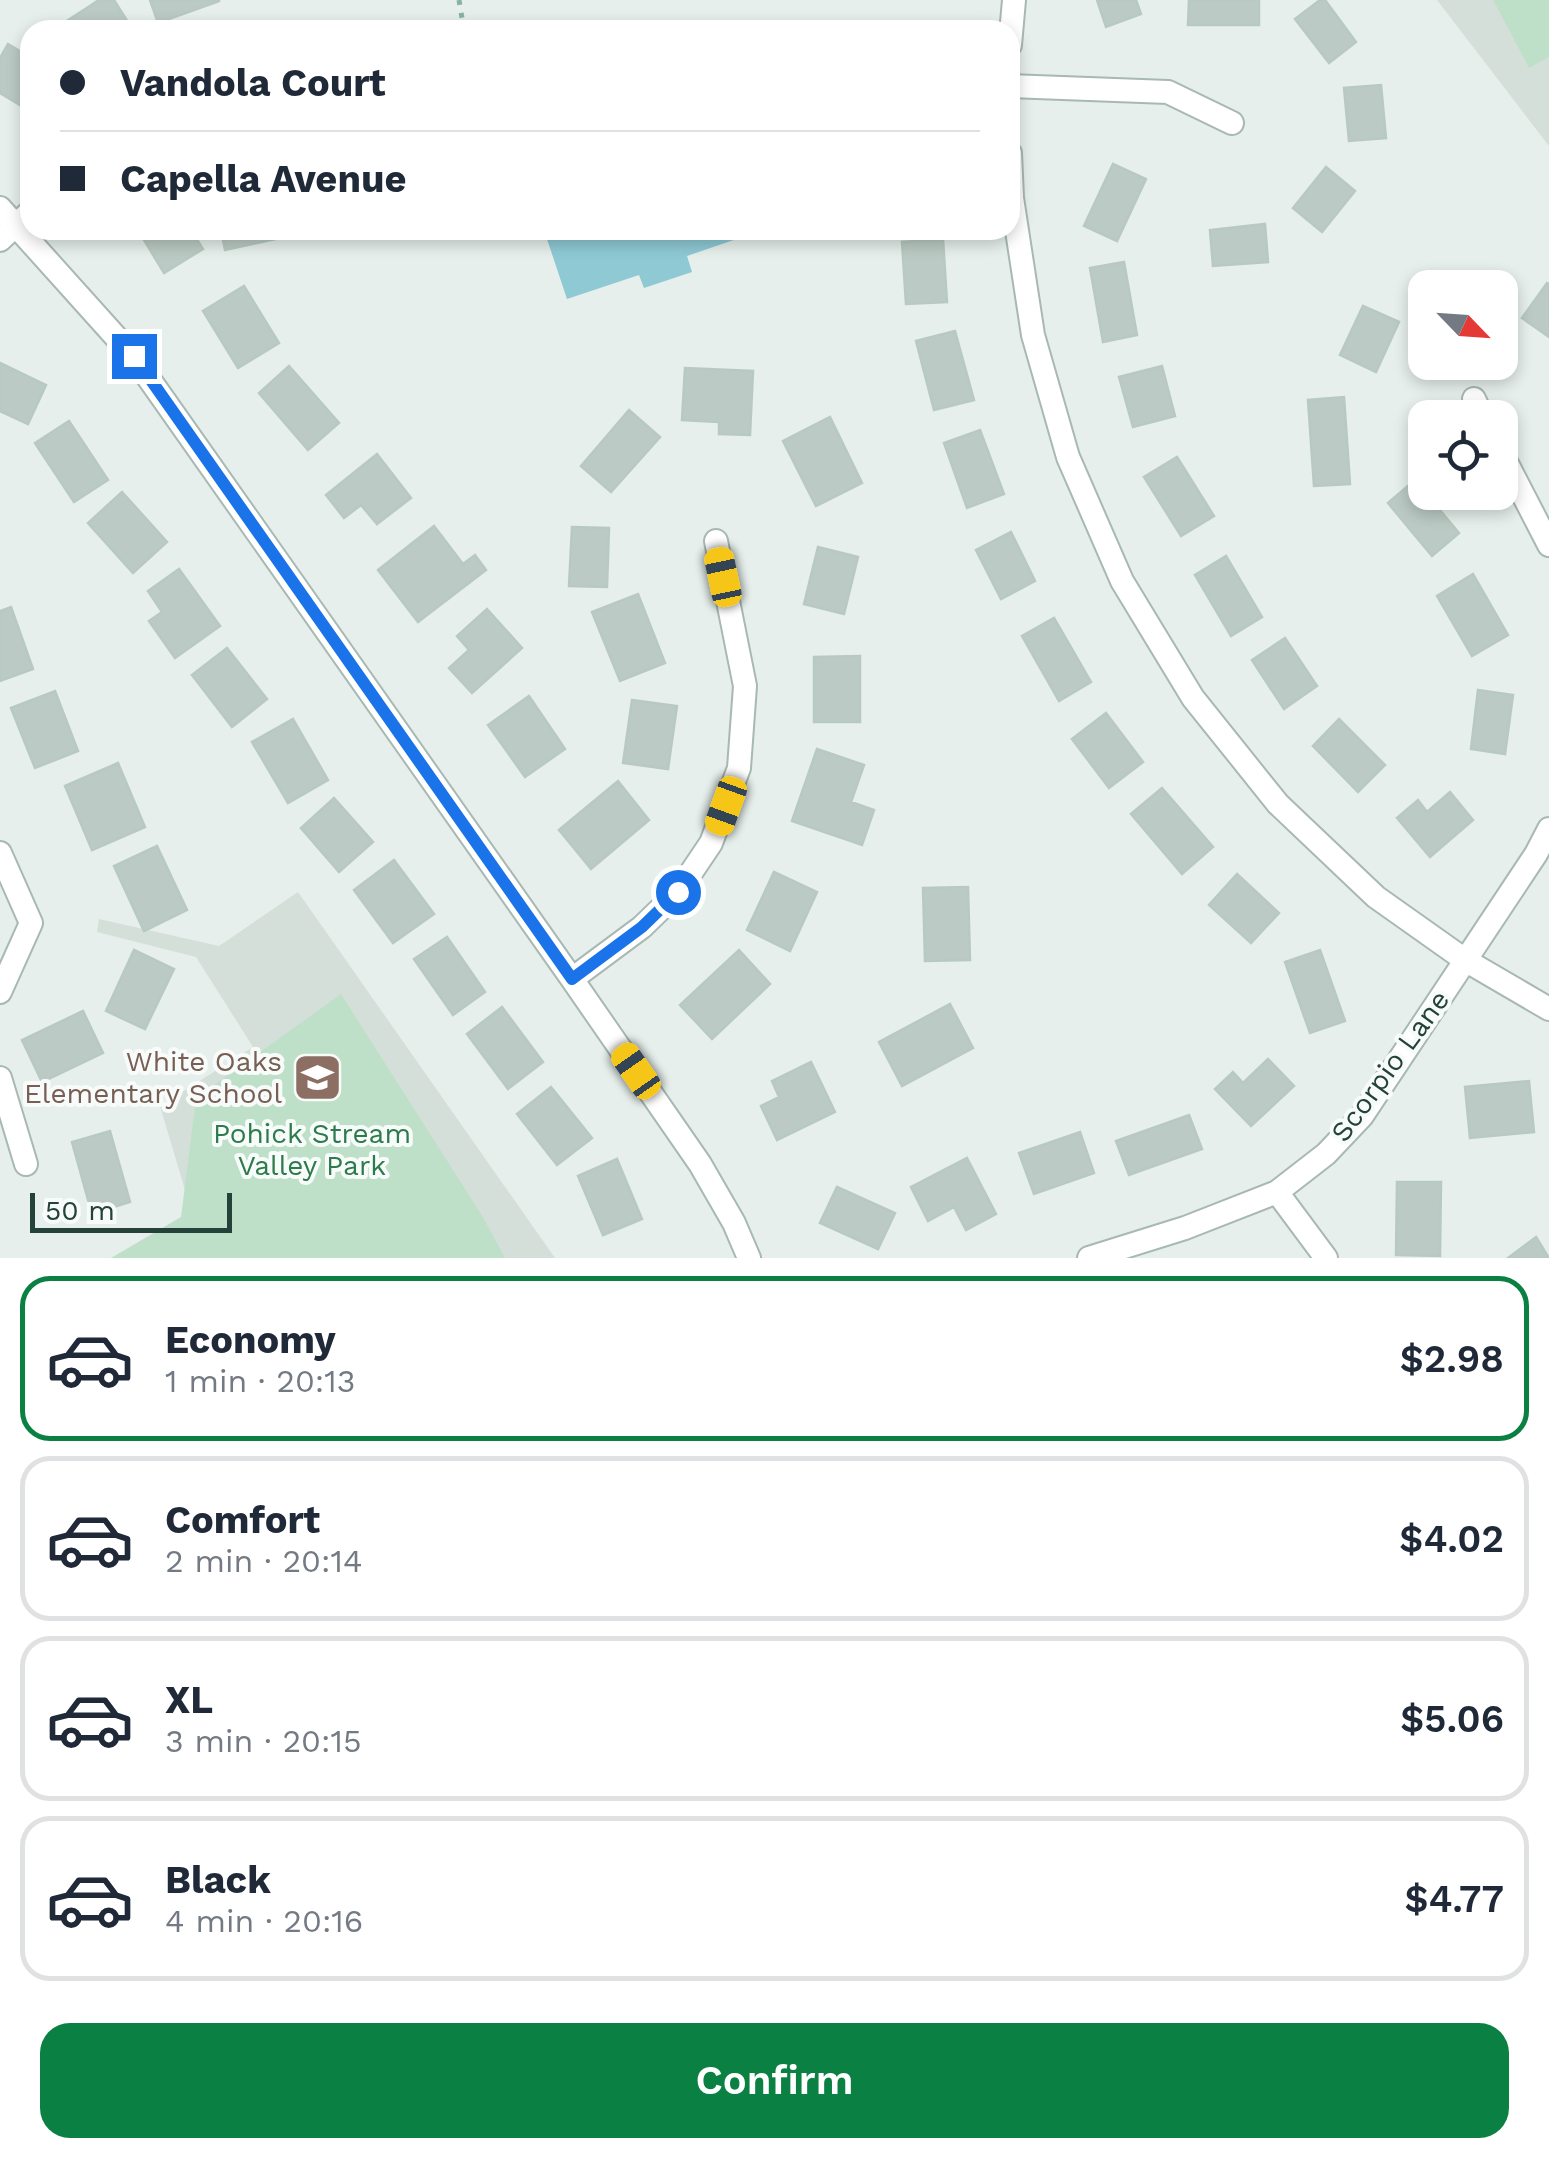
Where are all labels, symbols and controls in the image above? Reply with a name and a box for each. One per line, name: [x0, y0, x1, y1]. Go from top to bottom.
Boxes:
text: Vandola Court: [120, 61, 386, 105]
text: Capella Avenue: [120, 157, 406, 201]
north arrow: [1408, 270, 1518, 380]
map controls: [1408, 270, 1518, 510]
route end: [112, 334, 157, 379]
button: locate: [1408, 400, 1518, 510]
car: [702, 545, 744, 609]
car: [702, 773, 750, 839]
route start: [656, 870, 701, 915]
street label: Scorpio Lane: [1324, 984, 1456, 1148]
car: [607, 1038, 665, 1104]
place label: White Oaks Elementary School: [24, 1045, 282, 1110]
school or university icon: White Oaks Elementary School: [291, 1051, 343, 1103]
park label: Pohick Stream Valley Park: [213, 1117, 411, 1182]
scale bar: [30, 1188, 232, 1232]
text: 50 m: [45, 1194, 115, 1227]
icon: car: [45, 1314, 135, 1404]
text: Economy: [165, 1318, 336, 1362]
text: $2.98: [1400, 1337, 1504, 1381]
text: 1 min · 20:13: [165, 1362, 355, 1400]
icon: car: [45, 1494, 135, 1584]
text: Comfort: [165, 1498, 320, 1542]
text: $4.02: [1399, 1517, 1504, 1561]
text: 2 min · 20:14: [165, 1542, 363, 1580]
icon: car: [45, 1674, 135, 1764]
text: XL: [165, 1678, 213, 1722]
text: $5.06: [1400, 1697, 1504, 1741]
text: 3 min · 20:15: [165, 1722, 362, 1760]
icon: car: [45, 1854, 135, 1944]
text: Black: [165, 1858, 271, 1902]
text: $4.77: [1404, 1877, 1504, 1921]
text: 4 min · 20:16: [165, 1902, 363, 1940]
button: Confirm: [40, 2023, 1509, 2138]

